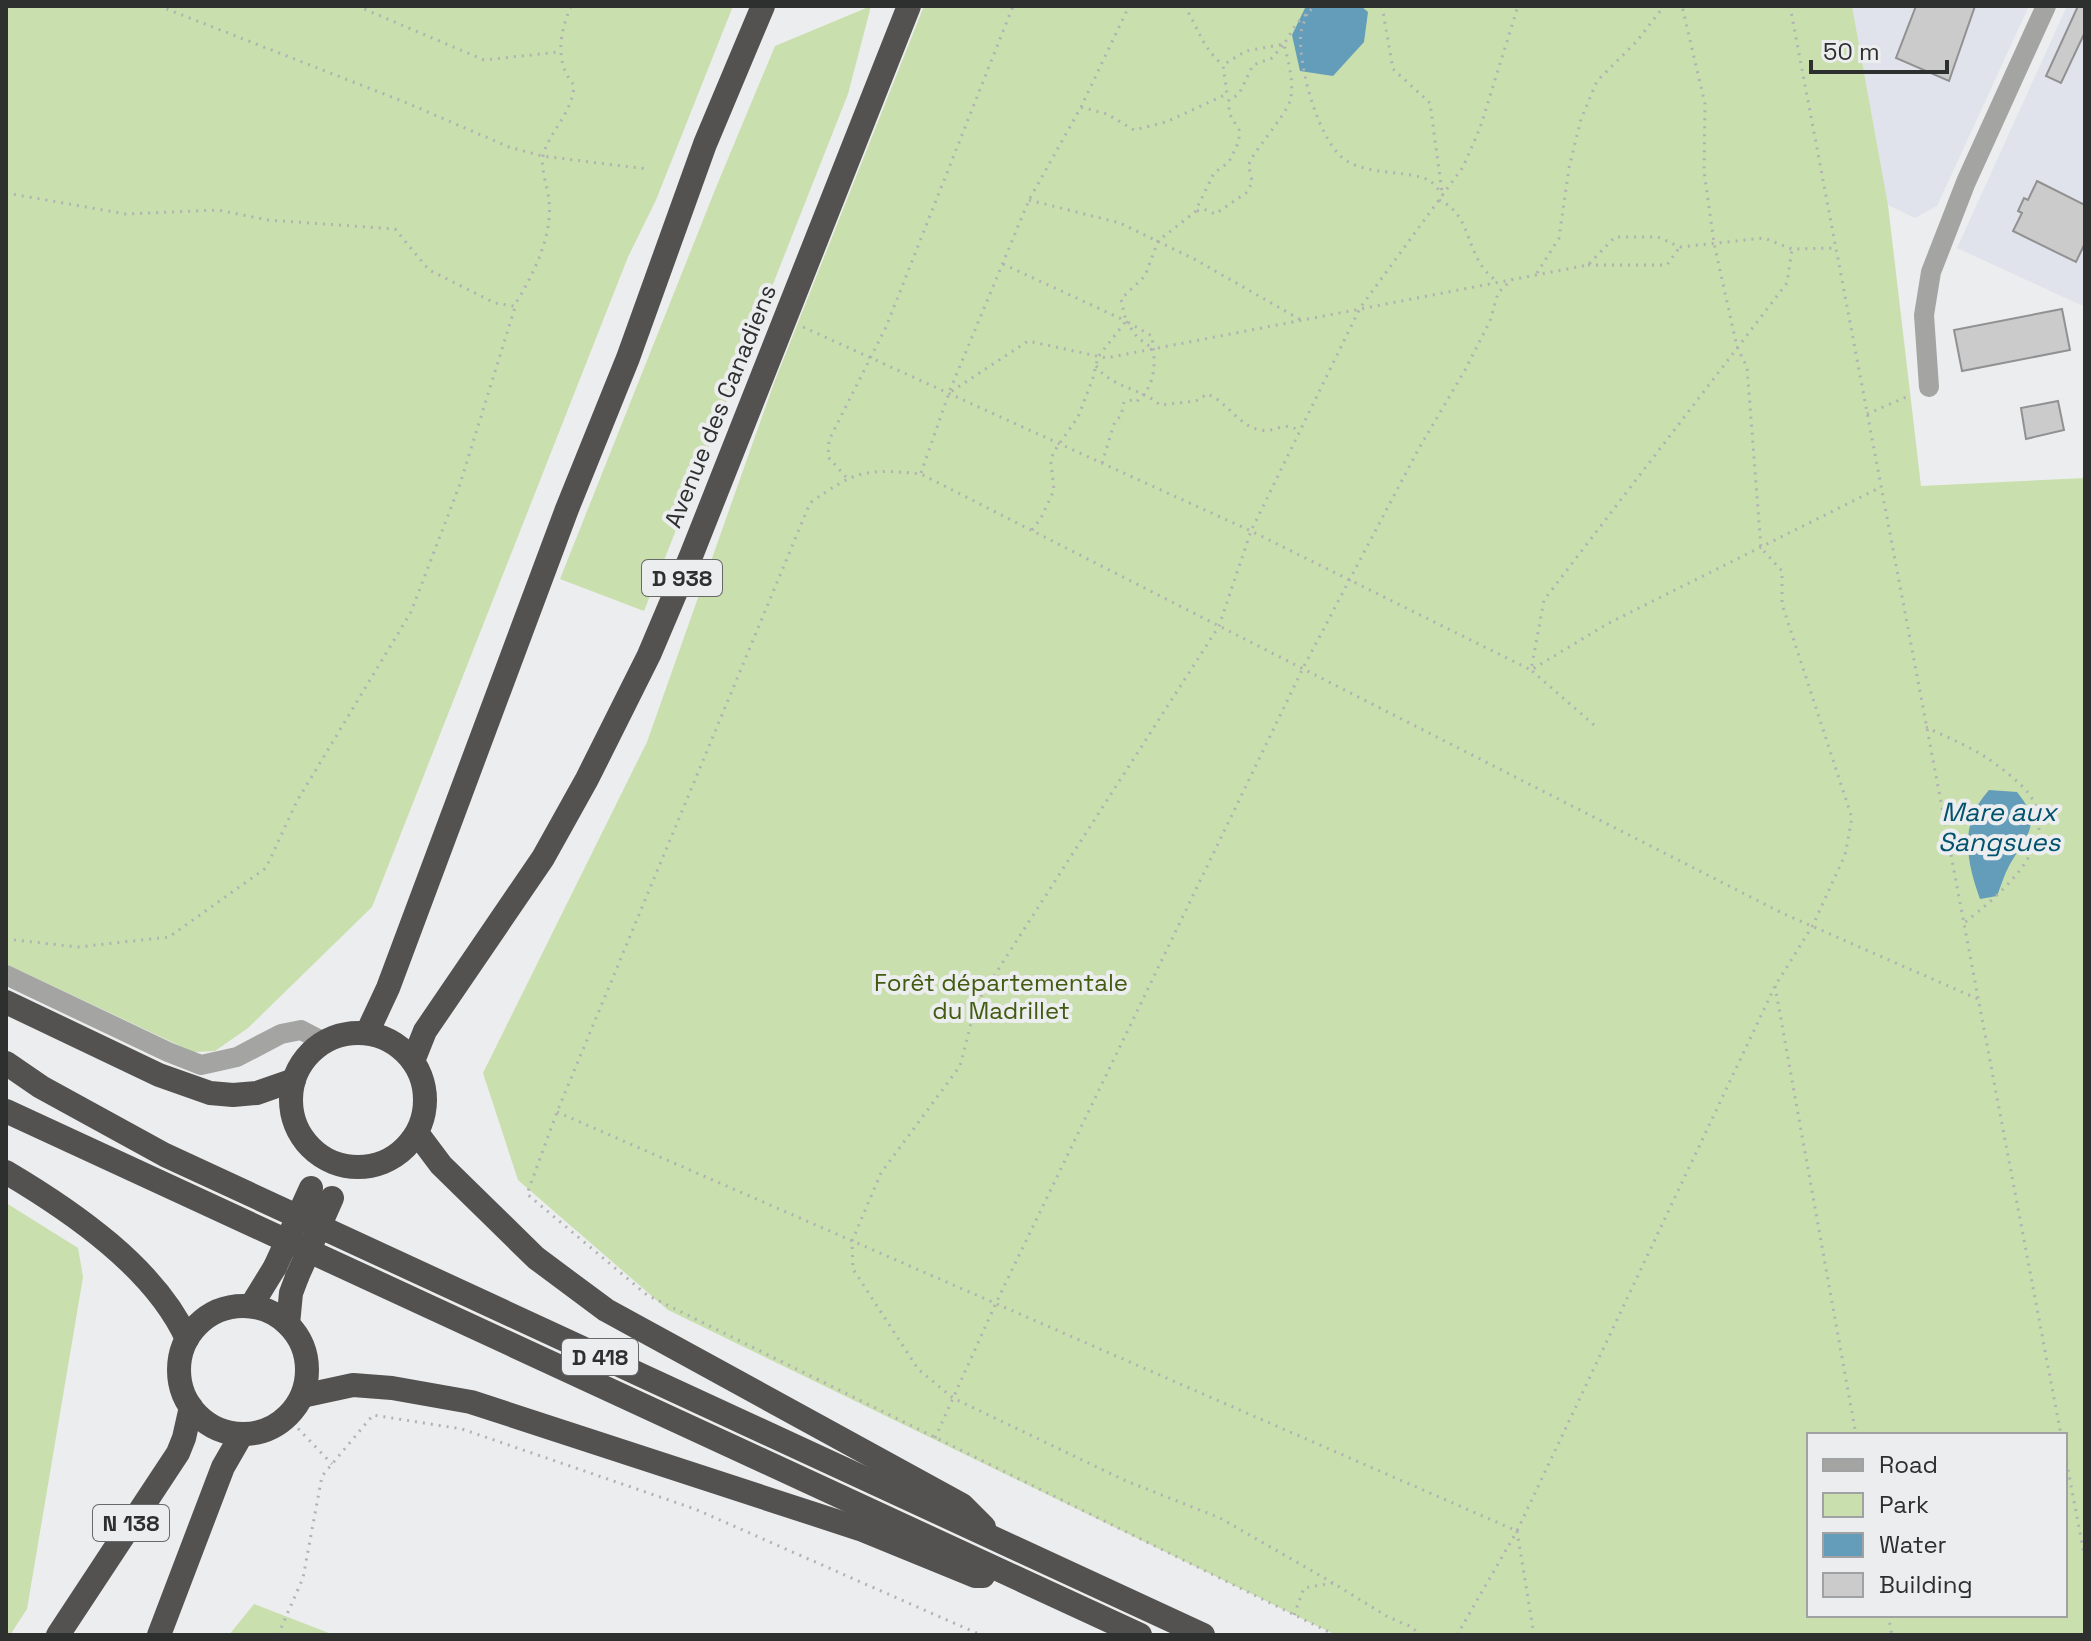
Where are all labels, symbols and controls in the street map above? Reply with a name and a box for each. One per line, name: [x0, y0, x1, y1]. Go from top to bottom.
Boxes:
scale bar: [1811, 24, 1947, 74]
text: 50 m: [1823, 36, 1880, 67]
street label: Avenue des Canadiens: [657, 280, 783, 532]
road number: D 938: [642, 560, 722, 596]
water label: Mare aux Sangsues: [1938, 795, 2061, 859]
park label: Forêt départementale du Madrillet: [874, 967, 1128, 1026]
road number: D 418: [562, 1339, 638, 1375]
legend: [1807, 1433, 2067, 1617]
text: Road: [1879, 1449, 1938, 1480]
text: Park: [1879, 1489, 1929, 1520]
road number: N 138: [93, 1505, 169, 1541]
text: Water: [1879, 1529, 1947, 1560]
text: Building: [1879, 1569, 1973, 1600]

